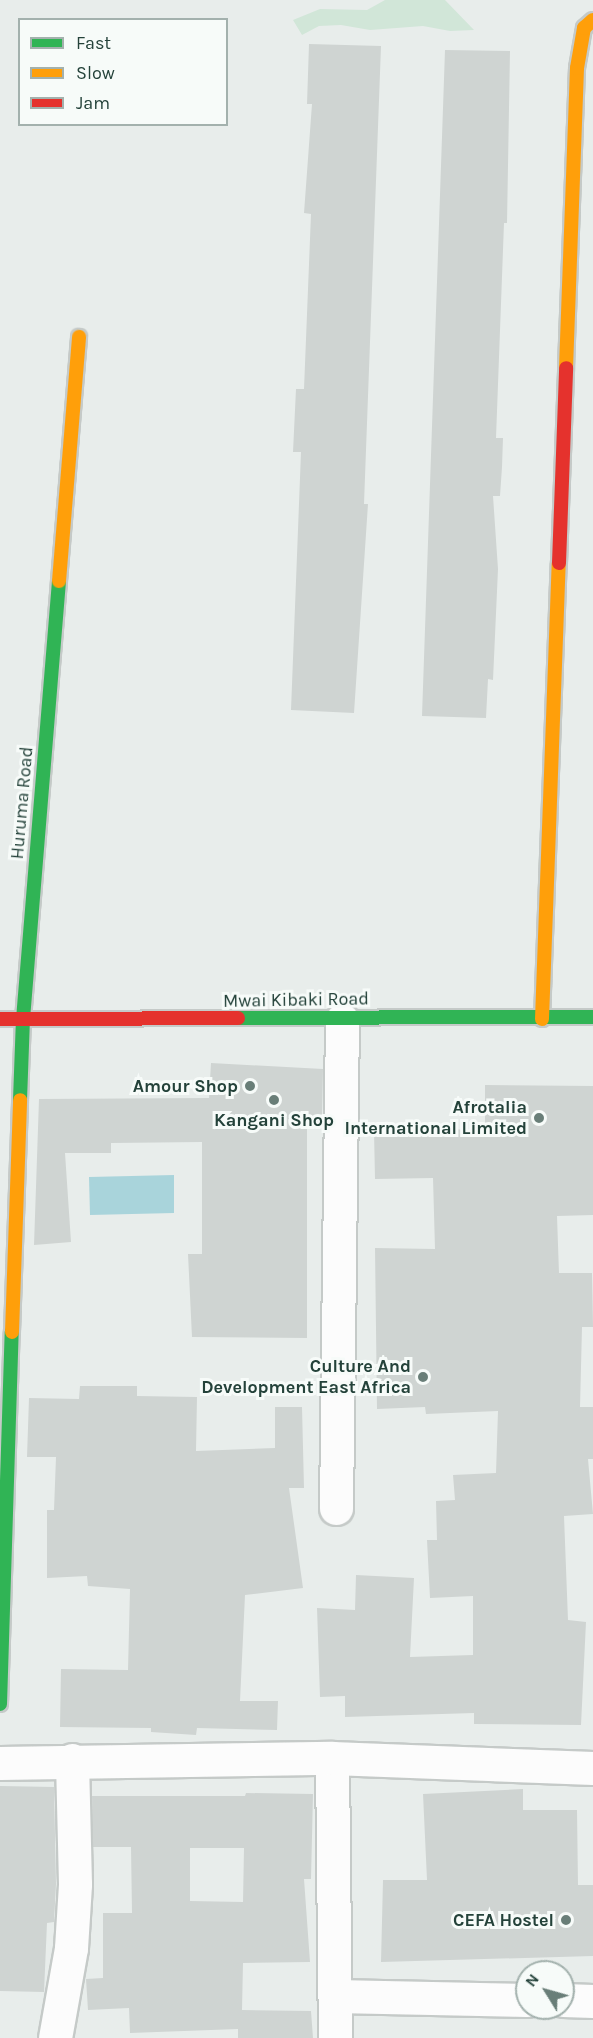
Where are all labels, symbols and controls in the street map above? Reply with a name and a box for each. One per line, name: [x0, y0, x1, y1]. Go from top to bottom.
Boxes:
legend: [18, 18, 228, 126]
text: Fast: [76, 32, 111, 54]
text: Slow: [76, 62, 115, 84]
text: Jam: [76, 92, 110, 114]
street label: Huruma Road: [6, 746, 38, 860]
street label: Mwai Kibaki Road: [223, 988, 369, 1012]
place label: Amour Shop: [133, 1075, 238, 1097]
marker: Amour Shop: [243, 1079, 257, 1093]
marker: Kangani Shop: [267, 1093, 281, 1107]
place label: Afrotalia International Limited: [344, 1097, 527, 1140]
place label: Kangani Shop: [214, 1109, 334, 1131]
marker: Afrotalia International Limited: [532, 1111, 546, 1125]
place label: Culture And Development East Africa: [201, 1356, 411, 1398]
marker: Culture And Development East Africa: [416, 1370, 430, 1384]
place label: CEFA Hostel: [453, 1909, 554, 1931]
marker: CEFA Hostel: [559, 1913, 573, 1927]
north arrow: [515, 1960, 575, 2020]
text: N: [521, 1970, 543, 1990]

